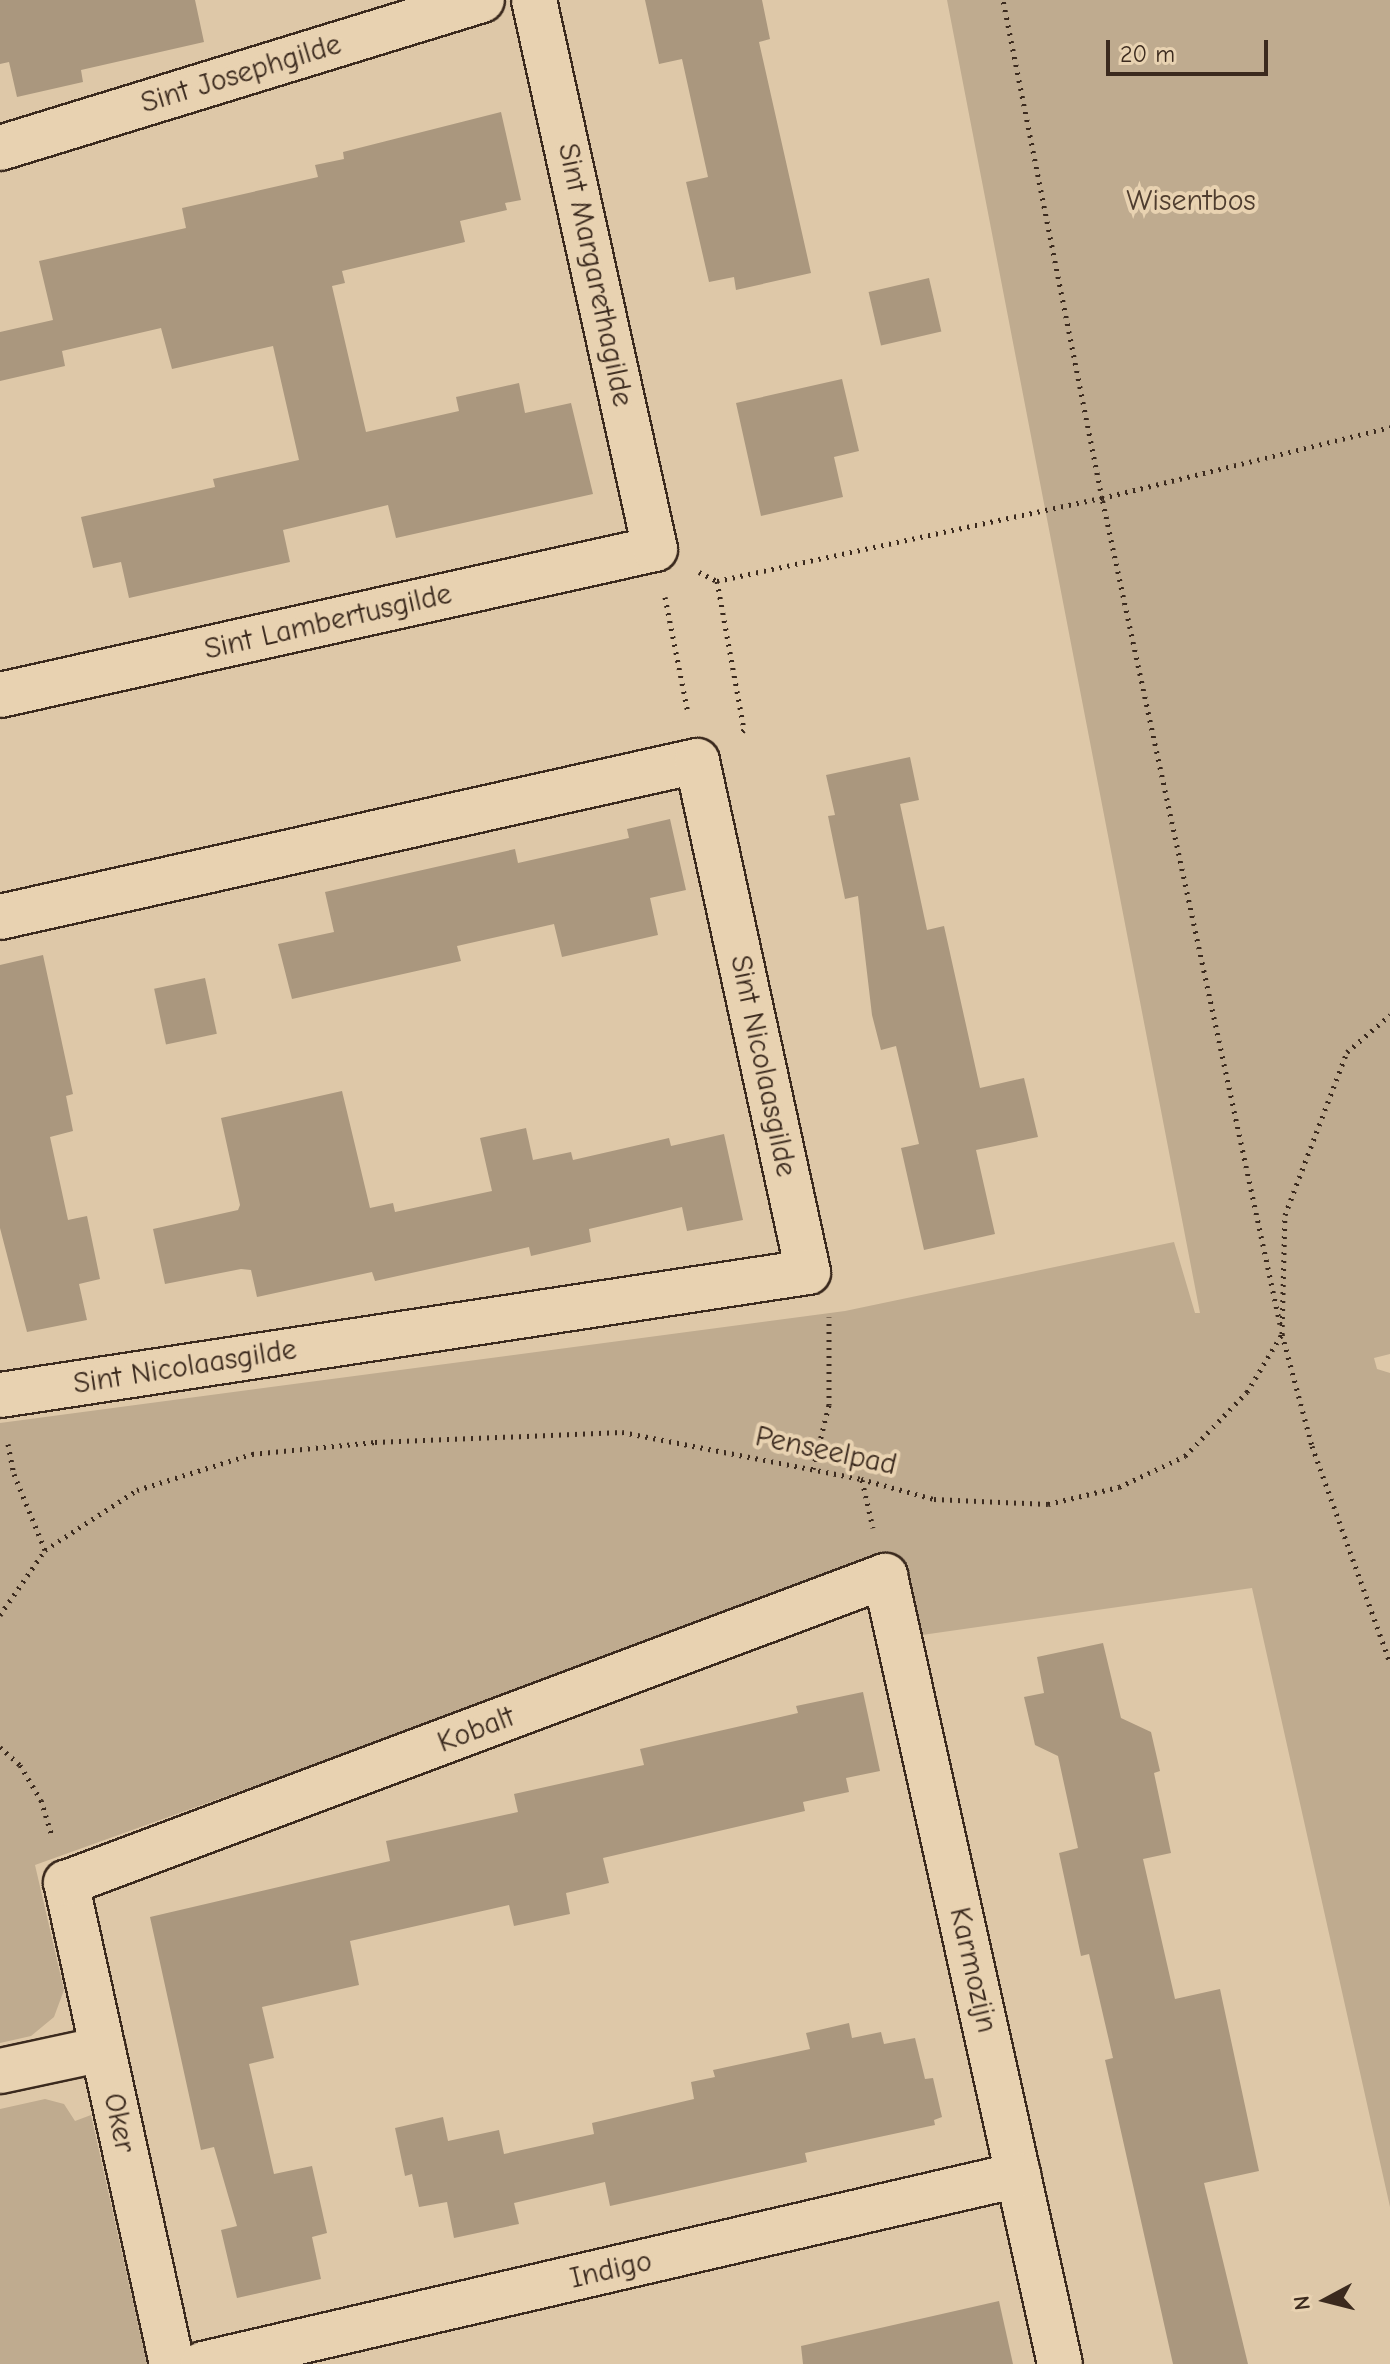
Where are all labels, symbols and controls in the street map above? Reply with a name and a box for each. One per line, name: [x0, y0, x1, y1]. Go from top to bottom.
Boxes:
scale bar: [1110, 24, 1272, 74]
street label: Sint Josephgilde: [136, 26, 346, 122]
text: 20 m: [1120, 40, 1175, 68]
street label: Sint Margarethagilde: [550, 140, 640, 410]
park label: Wisentbos: [1126, 183, 1256, 219]
street label: Sint Lambertusgilde: [201, 576, 455, 668]
street label: Sint Nicolaasgilde: [722, 952, 804, 1180]
street label: Sint Nicolaasgilde: [71, 1332, 299, 1402]
street label: Penseelpad: [752, 1418, 900, 1484]
street label: Kobalt: [433, 1699, 519, 1761]
street label: Karmozijn: [941, 1904, 1005, 2036]
street label: Oker: [95, 2090, 143, 2156]
street label: Indigo: [567, 2243, 655, 2297]
north arrow: [1286, 2260, 1366, 2340]
text: N: [1288, 2294, 1316, 2312]

